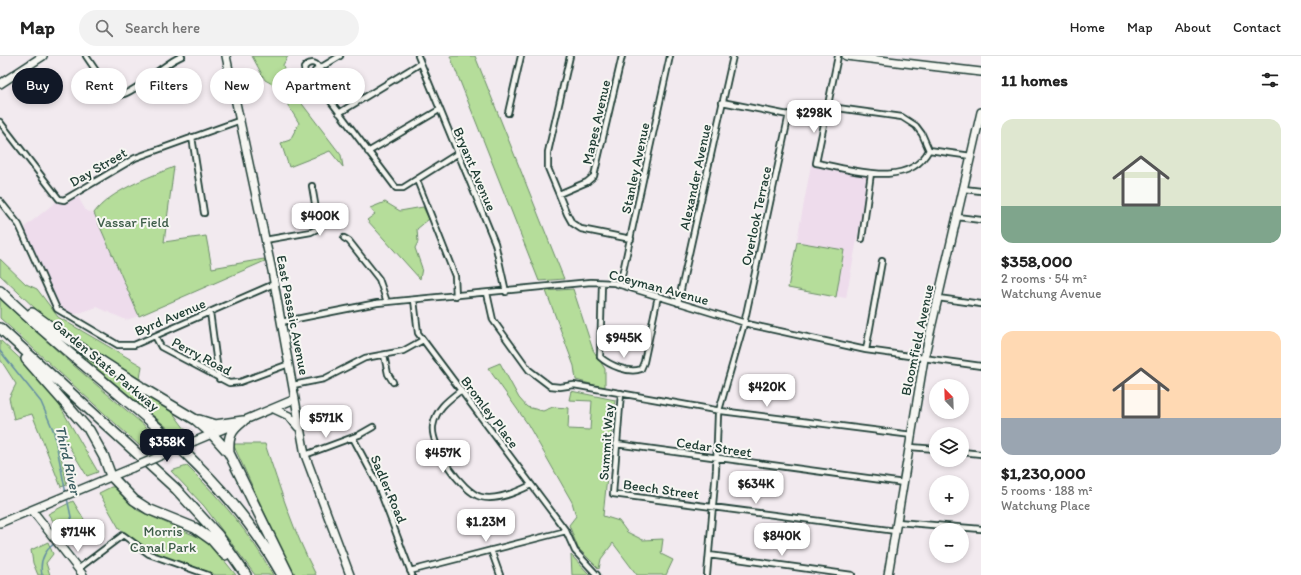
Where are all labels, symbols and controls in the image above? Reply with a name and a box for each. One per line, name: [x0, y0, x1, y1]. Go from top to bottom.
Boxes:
search box: [79, 10, 359, 46]
text: Map: [20, 16, 55, 39]
icon: search: [93, 17, 115, 39]
text: Search here: [125, 19, 200, 37]
text: Home: [1070, 19, 1105, 36]
text: Map: [1127, 19, 1153, 36]
text: About: [1175, 19, 1211, 36]
text: Contact: [1233, 19, 1281, 36]
chip: Buy: [12, 68, 63, 104]
chip: Rent: [71, 68, 127, 104]
chip: Filters: [135, 68, 202, 104]
chip: New: [210, 68, 264, 104]
chip: Apartment: [272, 68, 365, 104]
icon: filters: [1259, 69, 1281, 91]
text: 11 homes: [1001, 70, 1068, 90]
street label: Mapes Avenue: [579, 78, 615, 166]
pin: $298K: [786, 100, 842, 134]
text: $298K: [796, 105, 832, 120]
street label: Stanley Avenue: [618, 121, 654, 215]
street label: Alexander Avenue: [676, 122, 715, 232]
street label: Bryant Avenue: [449, 125, 500, 214]
street label: Day Street: [67, 144, 130, 191]
icon: home: [1105, 145, 1177, 217]
street label: Overlook Terrace: [738, 165, 775, 267]
pin: $400K: [292, 203, 348, 237]
text: $400K: [301, 208, 339, 223]
park label: Vassar Field: [97, 214, 169, 231]
text: $358,000: [1001, 251, 1073, 271]
street label: East Passaic Avenue: [273, 254, 313, 377]
street label: Coeyman Avenue: [607, 266, 711, 309]
text: 2 rooms · 54 m²: [1001, 271, 1087, 286]
street label: Bloomfield Avenue: [897, 283, 938, 397]
text: Watchung Avenue: [1001, 286, 1101, 301]
street label: Byrd Avenue: [132, 295, 208, 340]
street label: Garden State Parkway: [49, 316, 163, 415]
pin: $945K: [596, 325, 652, 359]
text: $945K: [606, 330, 642, 345]
street label: Perry Road: [169, 334, 235, 379]
icon: home: [1105, 357, 1177, 429]
street label: Bromley Place: [457, 373, 522, 452]
pin: $420K: [739, 374, 795, 408]
text: $420K: [748, 379, 786, 394]
north arrow: [929, 379, 969, 419]
map controls: [929, 379, 969, 563]
street label: Summit Way: [595, 403, 618, 481]
pin: $571K: [298, 405, 354, 439]
text: $571K: [309, 410, 343, 425]
water label: Third River: [51, 424, 85, 499]
button: layers: [929, 427, 969, 467]
pin: $358K: [139, 429, 195, 463]
text: $358K: [149, 434, 185, 449]
street label: Cedar Street: [675, 434, 753, 461]
pin: $457K: [415, 440, 471, 474]
text: $457K: [425, 445, 461, 460]
street label: Sadler Road: [366, 452, 411, 526]
text: $1,230,000: [1001, 463, 1086, 483]
pin: $634K: [728, 471, 784, 505]
button: +: [929, 475, 969, 515]
street label: Beech Street: [622, 476, 700, 503]
text: $634K: [738, 476, 774, 491]
text: 5 rooms · 188 m²: [1001, 483, 1093, 498]
text: Watchung Place: [1001, 498, 1090, 513]
pin: $1.23M: [453, 509, 519, 543]
text: $1.23M: [466, 514, 506, 529]
pin: $714K: [50, 519, 106, 553]
park label: Morris Canal Park: [130, 523, 197, 556]
pin: $840K: [754, 523, 810, 557]
button: −: [929, 523, 969, 563]
text: $714K: [60, 524, 96, 539]
text: $840K: [763, 528, 801, 543]

